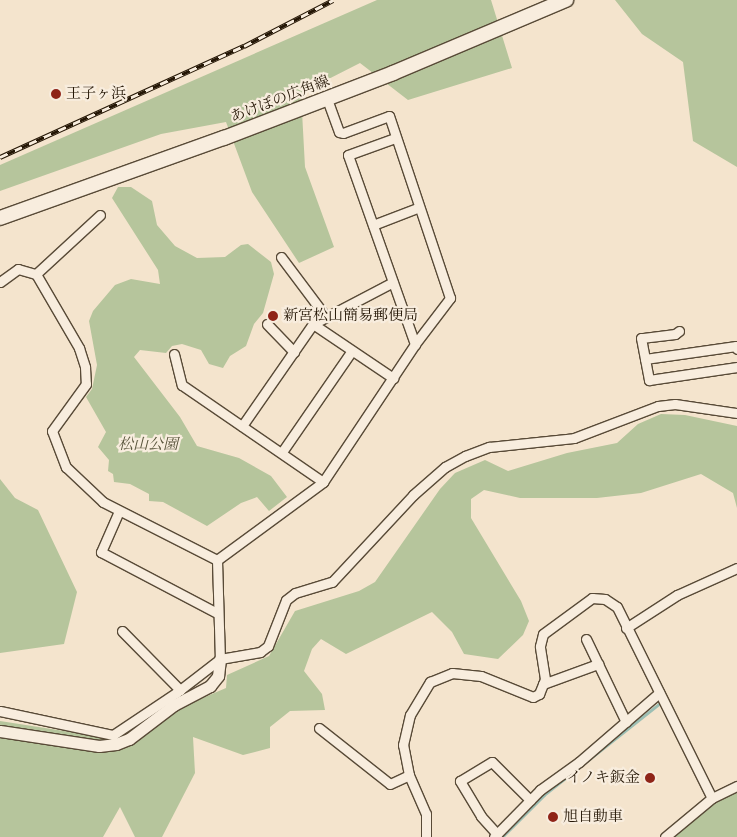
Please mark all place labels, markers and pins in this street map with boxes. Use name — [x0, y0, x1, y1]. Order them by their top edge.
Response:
place label: 王子ヶ浜 — [66, 85, 126, 103]
marker: 王子ヶ浜 — [50, 88, 62, 100]
place label: 新宮松山簡易郵便局 — [283, 307, 418, 325]
marker: 新宮松山簡易郵便局 — [267, 310, 279, 322]
place label: イノキ鈑金 — [565, 769, 640, 787]
marker: イノキ鈑金 — [644, 772, 656, 784]
place label: 旭自動車 — [563, 808, 623, 826]
marker: 旭自動車 — [547, 811, 559, 823]

